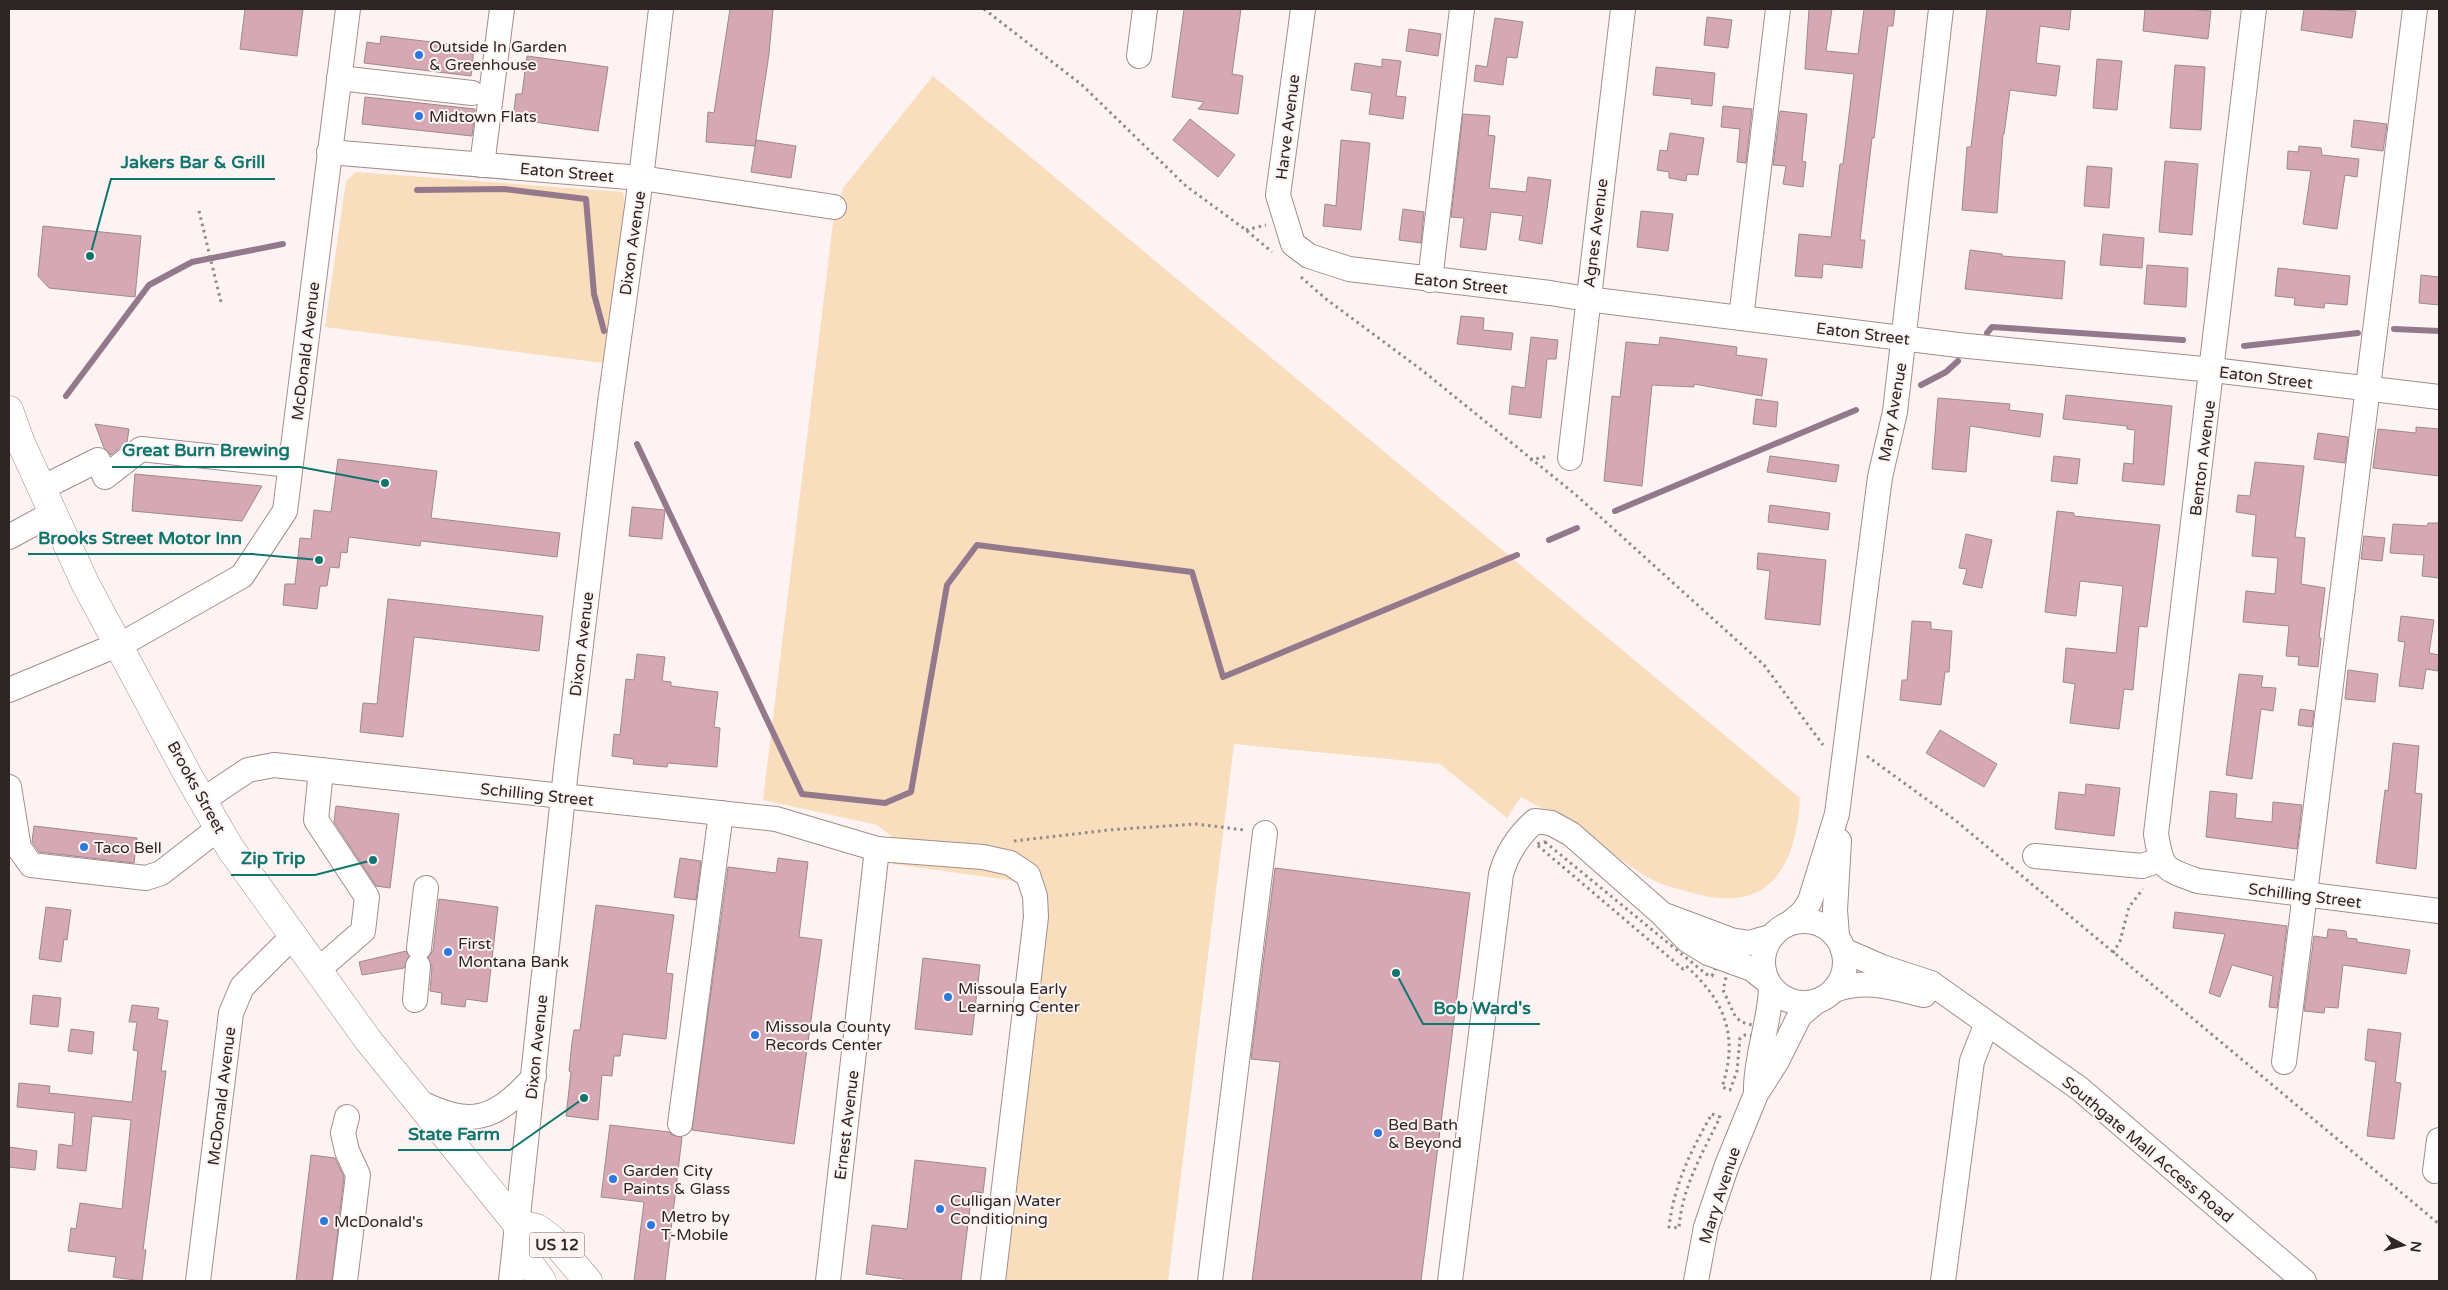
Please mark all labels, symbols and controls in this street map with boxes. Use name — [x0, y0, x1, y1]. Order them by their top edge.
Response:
place label: Outside In Garden & Greenhouse — [429, 37, 567, 75]
marker: Outside In Garden & Greenhouse — [413, 49, 425, 61]
street label: Harve Avenue — [1272, 73, 1304, 181]
place label: Midtown Flats — [429, 107, 537, 127]
marker: Midtown Flats — [413, 110, 425, 122]
callout: Jakers Bar & Grill — [111, 146, 275, 179]
text: Jakers Bar & Grill — [120, 151, 265, 173]
street label: Eaton Street — [519, 159, 615, 187]
street label: Agnes Avenue — [1579, 177, 1613, 289]
street label: Dixon Avenue — [616, 190, 650, 297]
street label: Eaton Street — [1413, 269, 1509, 299]
street label: McDonald Avenue — [288, 281, 324, 422]
street label: Eaton Street — [1815, 318, 1911, 350]
street label: Mary Avenue — [1874, 361, 1912, 463]
street label: Eaton Street — [2218, 362, 2314, 394]
street label: Benton Avenue — [2186, 399, 2220, 517]
callout: Great Burn Brewing — [112, 434, 300, 467]
text: Great Burn Brewing — [122, 439, 290, 461]
callout: Brooks Street Motor Inn — [28, 521, 252, 554]
text: Brooks Street Motor Inn — [38, 527, 242, 549]
street label: Dixon Avenue — [566, 591, 598, 698]
street label: Brooks Street — [163, 738, 230, 837]
street label: Schilling Street — [479, 779, 595, 811]
place label: Taco Bell — [94, 838, 162, 858]
marker: Taco Bell — [78, 841, 90, 853]
callout: Zip Trip — [231, 842, 315, 875]
text: Zip Trip — [241, 847, 305, 869]
street label: Schilling Street — [2247, 879, 2363, 913]
place label: First Montana Bank — [458, 934, 569, 972]
marker: First Montana Bank — [442, 946, 454, 958]
place label: Missoula Early Learning Center — [958, 979, 1081, 1017]
marker: Missoula Early Learning Center — [942, 991, 954, 1003]
callout: Bob Ward's — [1423, 991, 1540, 1024]
street label: Dixon Avenue — [522, 994, 552, 1100]
text: Bob Ward's — [1433, 997, 1531, 1019]
place label: Missoula County Records Center — [765, 1017, 891, 1055]
street label: McDonald Avenue — [204, 1026, 240, 1167]
marker: Missoula County Records Center — [749, 1029, 761, 1041]
street label: Ernest Avenue — [830, 1069, 864, 1181]
street label: Southgate Mall Access Road — [2058, 1072, 2237, 1227]
place label: Bed Bath & Beyond — [1388, 1115, 1462, 1153]
callout: State Farm — [398, 1117, 510, 1150]
text: State Farm — [408, 1123, 500, 1145]
marker: Bed Bath & Beyond — [1372, 1127, 1384, 1139]
street label: Mary Avenue — [1695, 1144, 1745, 1246]
place label: Garden City Paints & Glass — [623, 1161, 730, 1199]
marker: Garden City Paints & Glass — [607, 1173, 619, 1185]
place label: Culligan Water Conditioning — [950, 1191, 1062, 1229]
marker: Culligan Water Conditioning — [934, 1203, 946, 1215]
place label: Metro by T-Mobile — [661, 1207, 730, 1245]
place label: McDonald's — [334, 1212, 423, 1232]
marker: McDonald's — [318, 1215, 330, 1227]
marker: Metro by T-Mobile — [645, 1219, 657, 1231]
north arrow — [2378, 1220, 2428, 1270]
road number: US 12 — [530, 1232, 584, 1258]
text: N — [2406, 1240, 2425, 1253]

